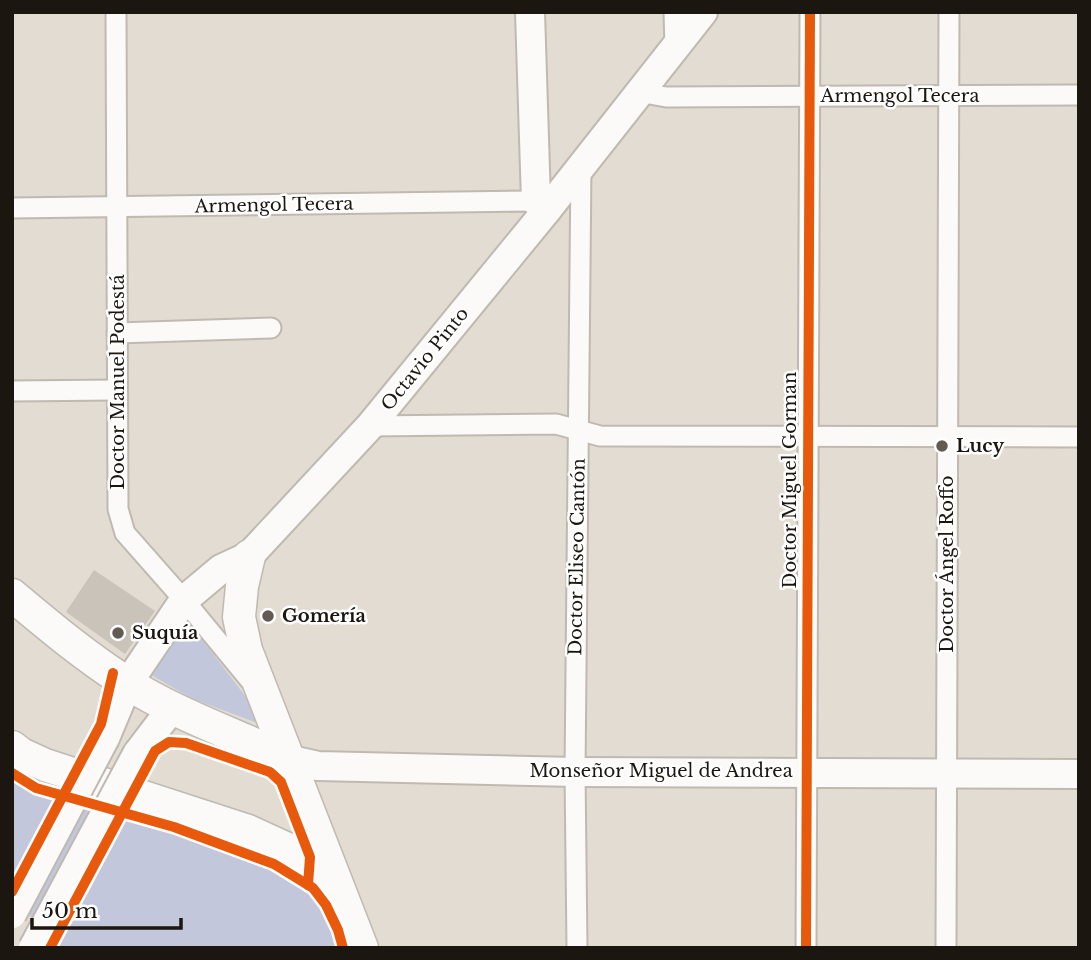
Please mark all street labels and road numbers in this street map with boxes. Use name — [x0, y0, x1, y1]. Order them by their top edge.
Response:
street label: Armengol Tecera — [820, 85, 979, 107]
street label: Armengol Tecera — [193, 193, 354, 217]
street label: Doctor Manuel Podestá — [107, 274, 129, 490]
street label: Octavio Pinto — [377, 303, 473, 415]
street label: Doctor Miguel Gorman — [779, 372, 801, 588]
street label: Doctor Eliseo Cantón — [564, 458, 590, 656]
street label: Doctor Ángel Roffo — [935, 475, 958, 653]
street label: Monseñor Miguel de Andrea — [529, 760, 793, 782]

